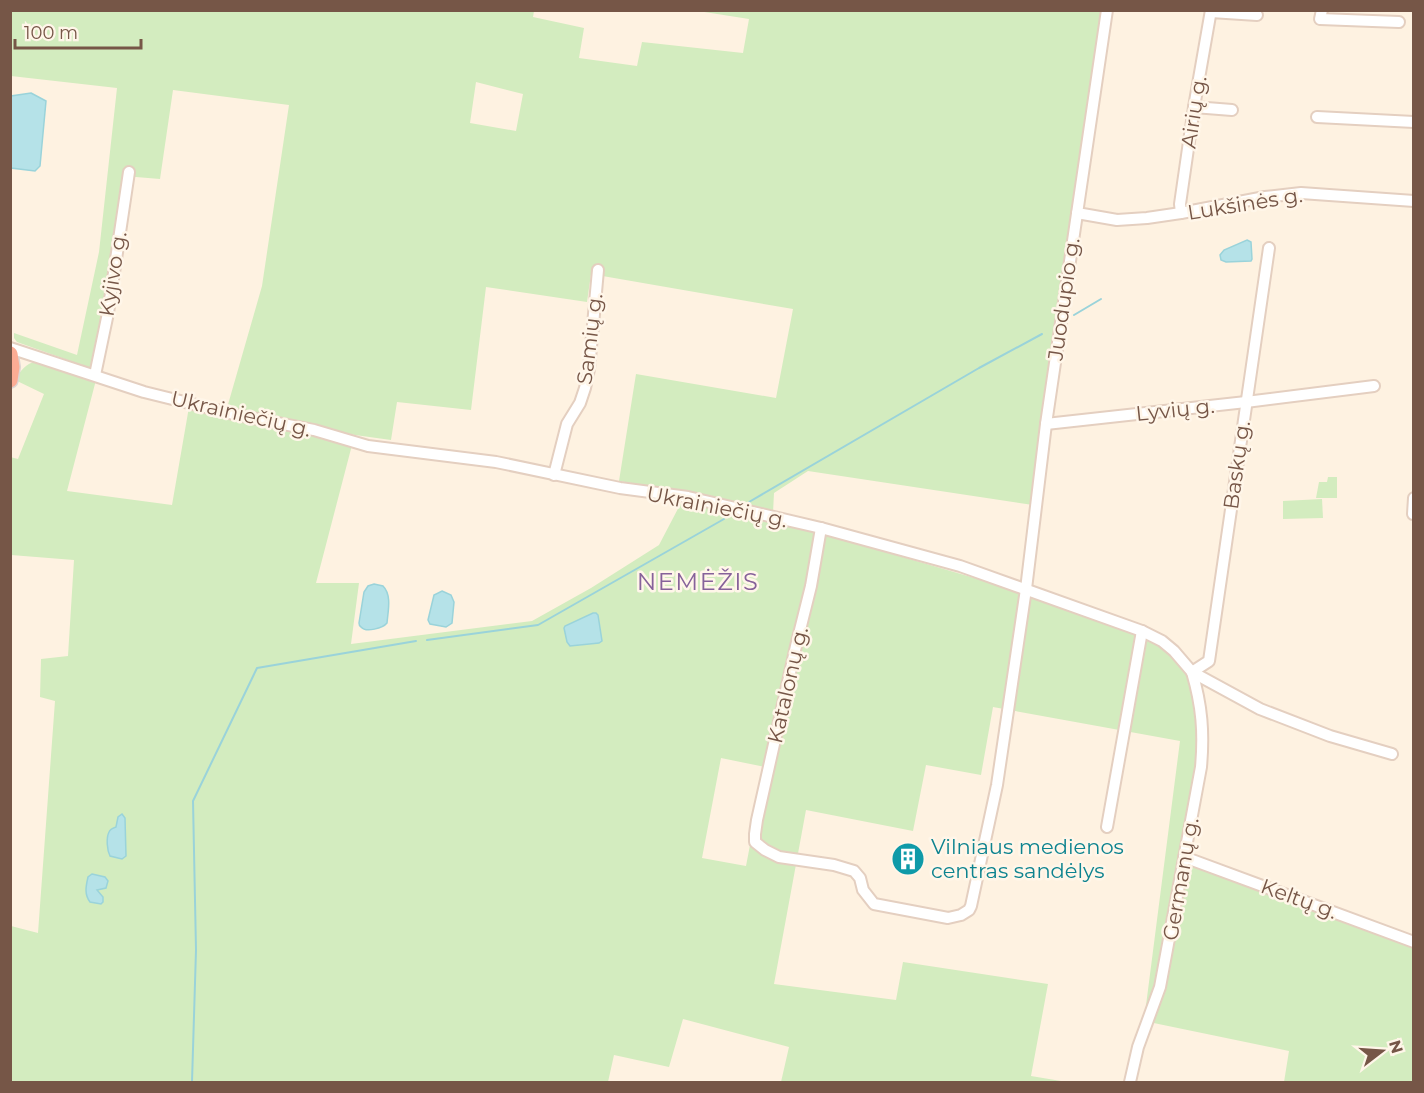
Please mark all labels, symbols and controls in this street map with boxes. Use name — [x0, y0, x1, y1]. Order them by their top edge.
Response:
scale bar — [15, 12, 141, 50]
text: 100 m — [24, 22, 78, 44]
street label: Airių g. — [1175, 74, 1212, 150]
street label: Lukšinės g. — [1186, 182, 1304, 225]
street label: Kyjivo g. — [93, 230, 132, 318]
street label: Juodupio g. — [1042, 236, 1084, 363]
street label: Samių g. — [572, 292, 607, 386]
street label: Ukrainiečių g. — [169, 385, 314, 442]
street label: Lyvių g. — [1134, 393, 1216, 426]
street label: Baskų g. — [1218, 419, 1255, 511]
street label: Ukrainiečių g. — [645, 481, 790, 532]
district label: NEMĖŽIS — [637, 567, 759, 596]
street label: Katalonų g. — [762, 624, 813, 746]
street label: Germanų g. — [1157, 815, 1204, 942]
place label: Vilniaus medienos centras sandėlys — [931, 834, 1124, 883]
building icon: Vilniaus medienos centras sandėlys — [890, 841, 926, 877]
street label: Keltų g. — [1258, 873, 1341, 924]
north arrow — [1352, 1021, 1412, 1081]
text: N — [1385, 1038, 1407, 1056]

